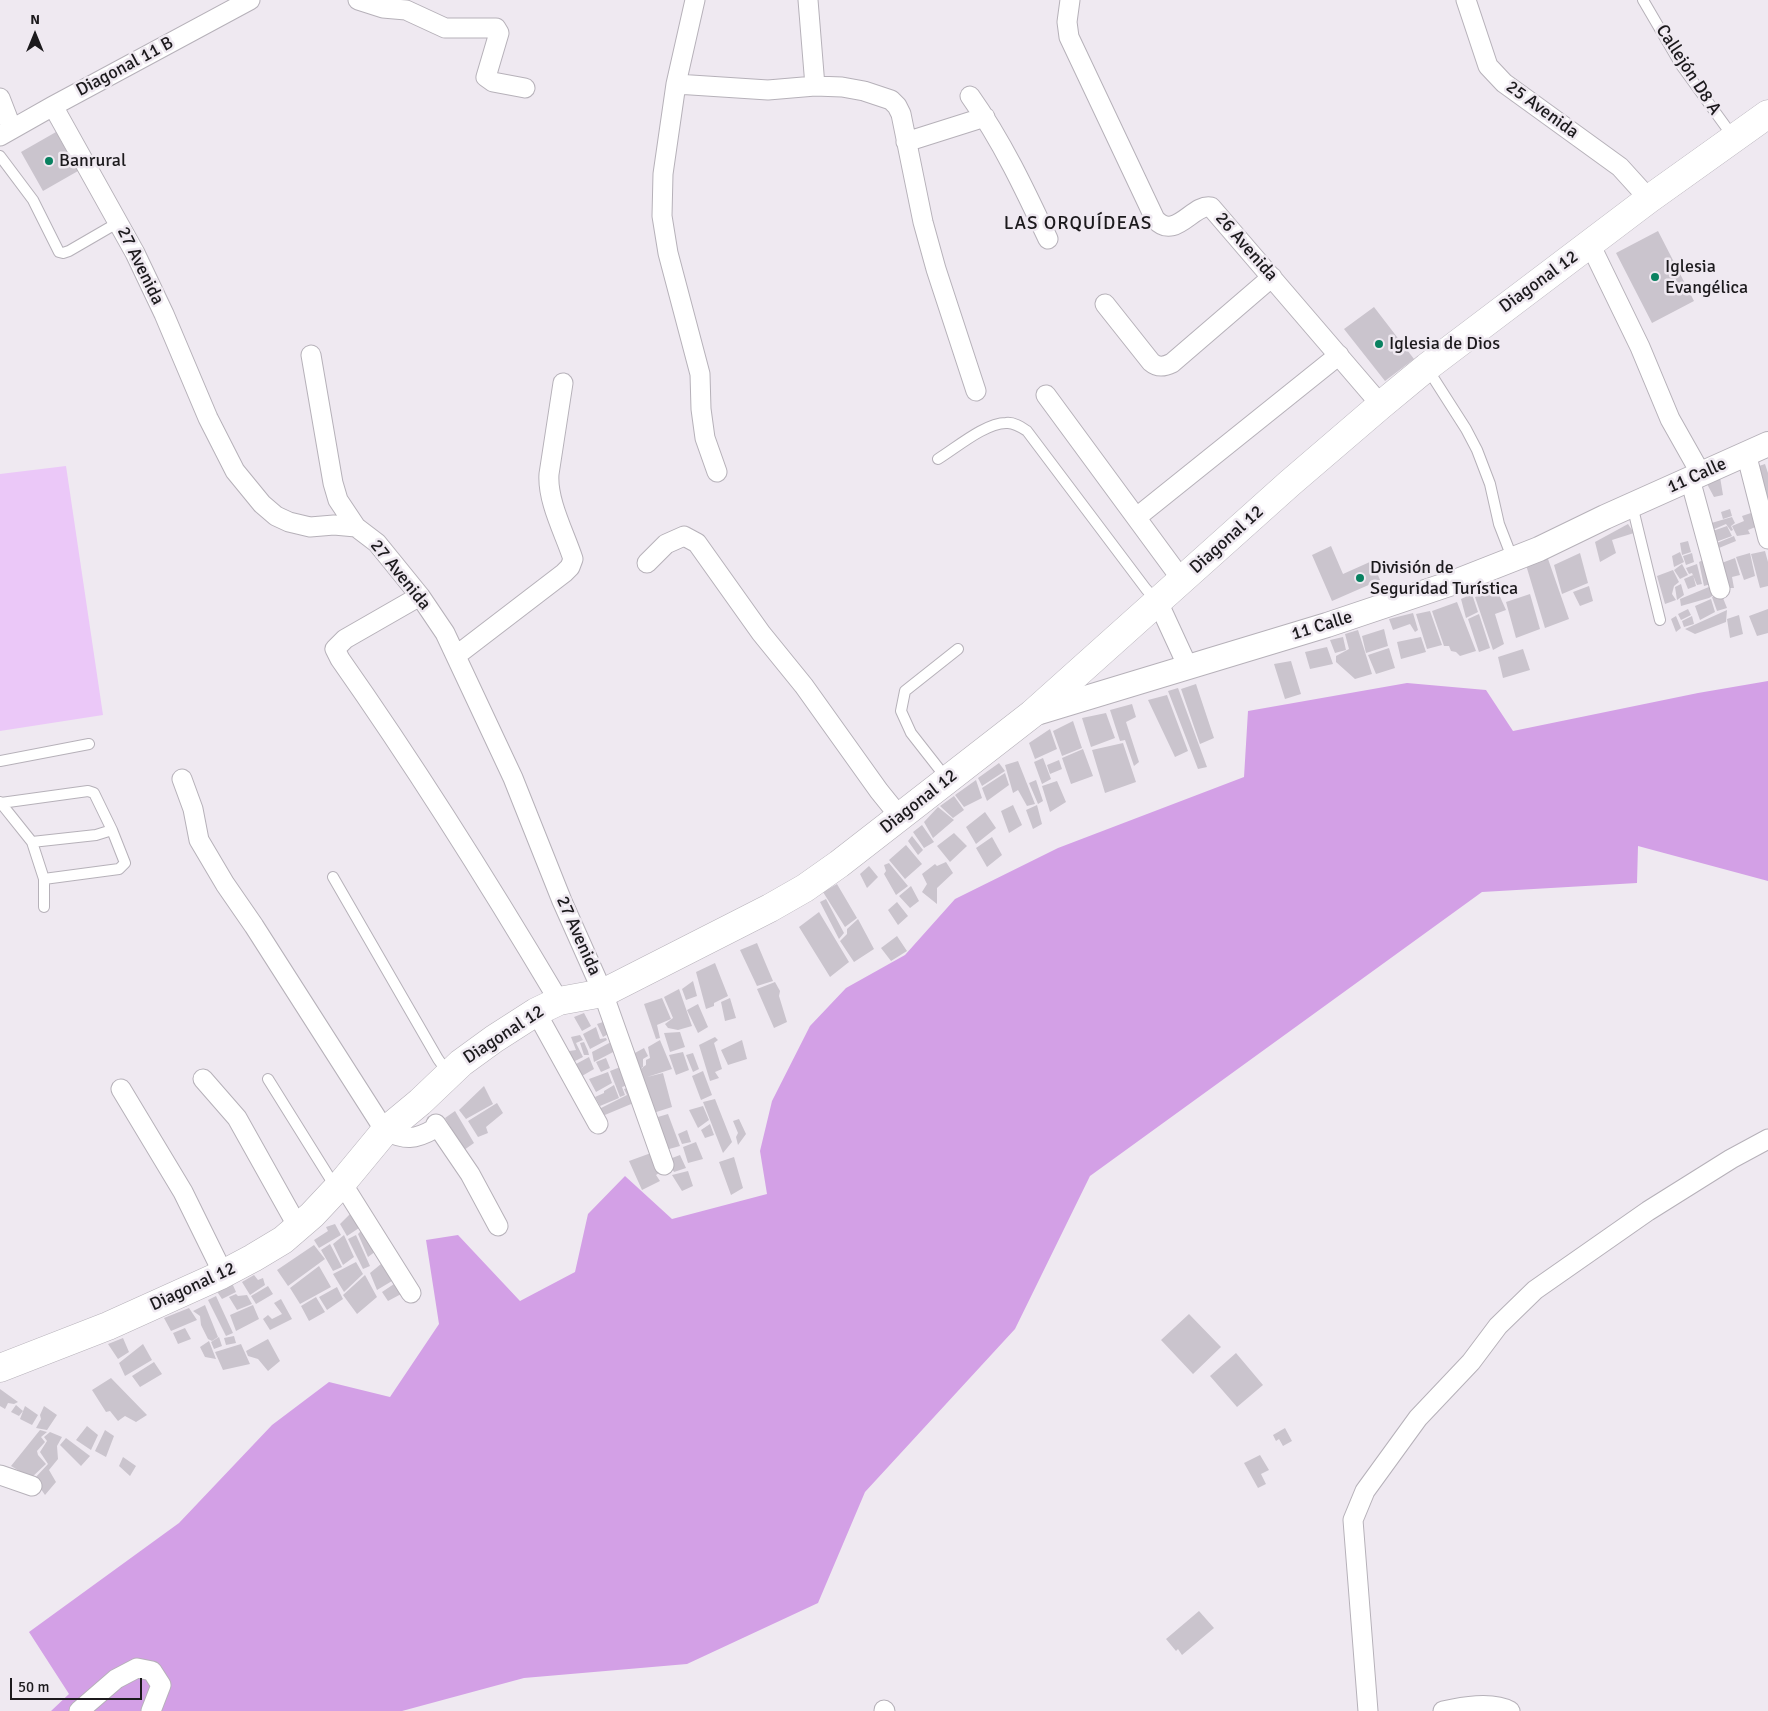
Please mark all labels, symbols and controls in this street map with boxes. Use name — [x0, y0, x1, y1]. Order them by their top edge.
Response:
north arrow — [10, 10, 60, 60]
text: N — [30, 11, 40, 28]
street label: Callejón D8 A — [1651, 21, 1725, 119]
street label: Diagonal 11 B — [73, 32, 177, 102]
street label: 25 Avenida — [1501, 76, 1583, 144]
place label: Banrural — [59, 150, 126, 172]
marker: Banrural — [43, 155, 55, 167]
street label: 26 Avenida — [1210, 208, 1282, 286]
district label: LAS ORQUÍDEAS — [1002, 213, 1154, 235]
street label: 27 Avenida — [112, 223, 168, 309]
street label: Diagonal 12 — [1495, 246, 1583, 318]
place label: Iglesia Evangélica — [1665, 256, 1748, 298]
marker: Iglesia Evangélica — [1649, 271, 1661, 283]
place label: Iglesia de Dios — [1389, 333, 1500, 355]
marker: Iglesia de Dios — [1373, 338, 1385, 350]
street label: 11 Calle — [1664, 453, 1730, 499]
street label: Diagonal 12 — [1186, 501, 1268, 579]
street label: 27 Avenida — [365, 535, 435, 615]
place label: División de Seguridad Turística — [1370, 557, 1518, 600]
marker: División de Seguridad Turística — [1354, 572, 1366, 584]
street label: 11 Calle — [1289, 607, 1355, 645]
street label: Diagonal 12 — [876, 765, 962, 839]
street label: 27 Avenida — [551, 893, 605, 979]
street label: Diagonal 12 — [460, 1001, 548, 1069]
street label: Diagonal 12 — [147, 1258, 239, 1316]
scale bar — [12, 1668, 145, 1700]
text: 50 m — [18, 1678, 49, 1696]

